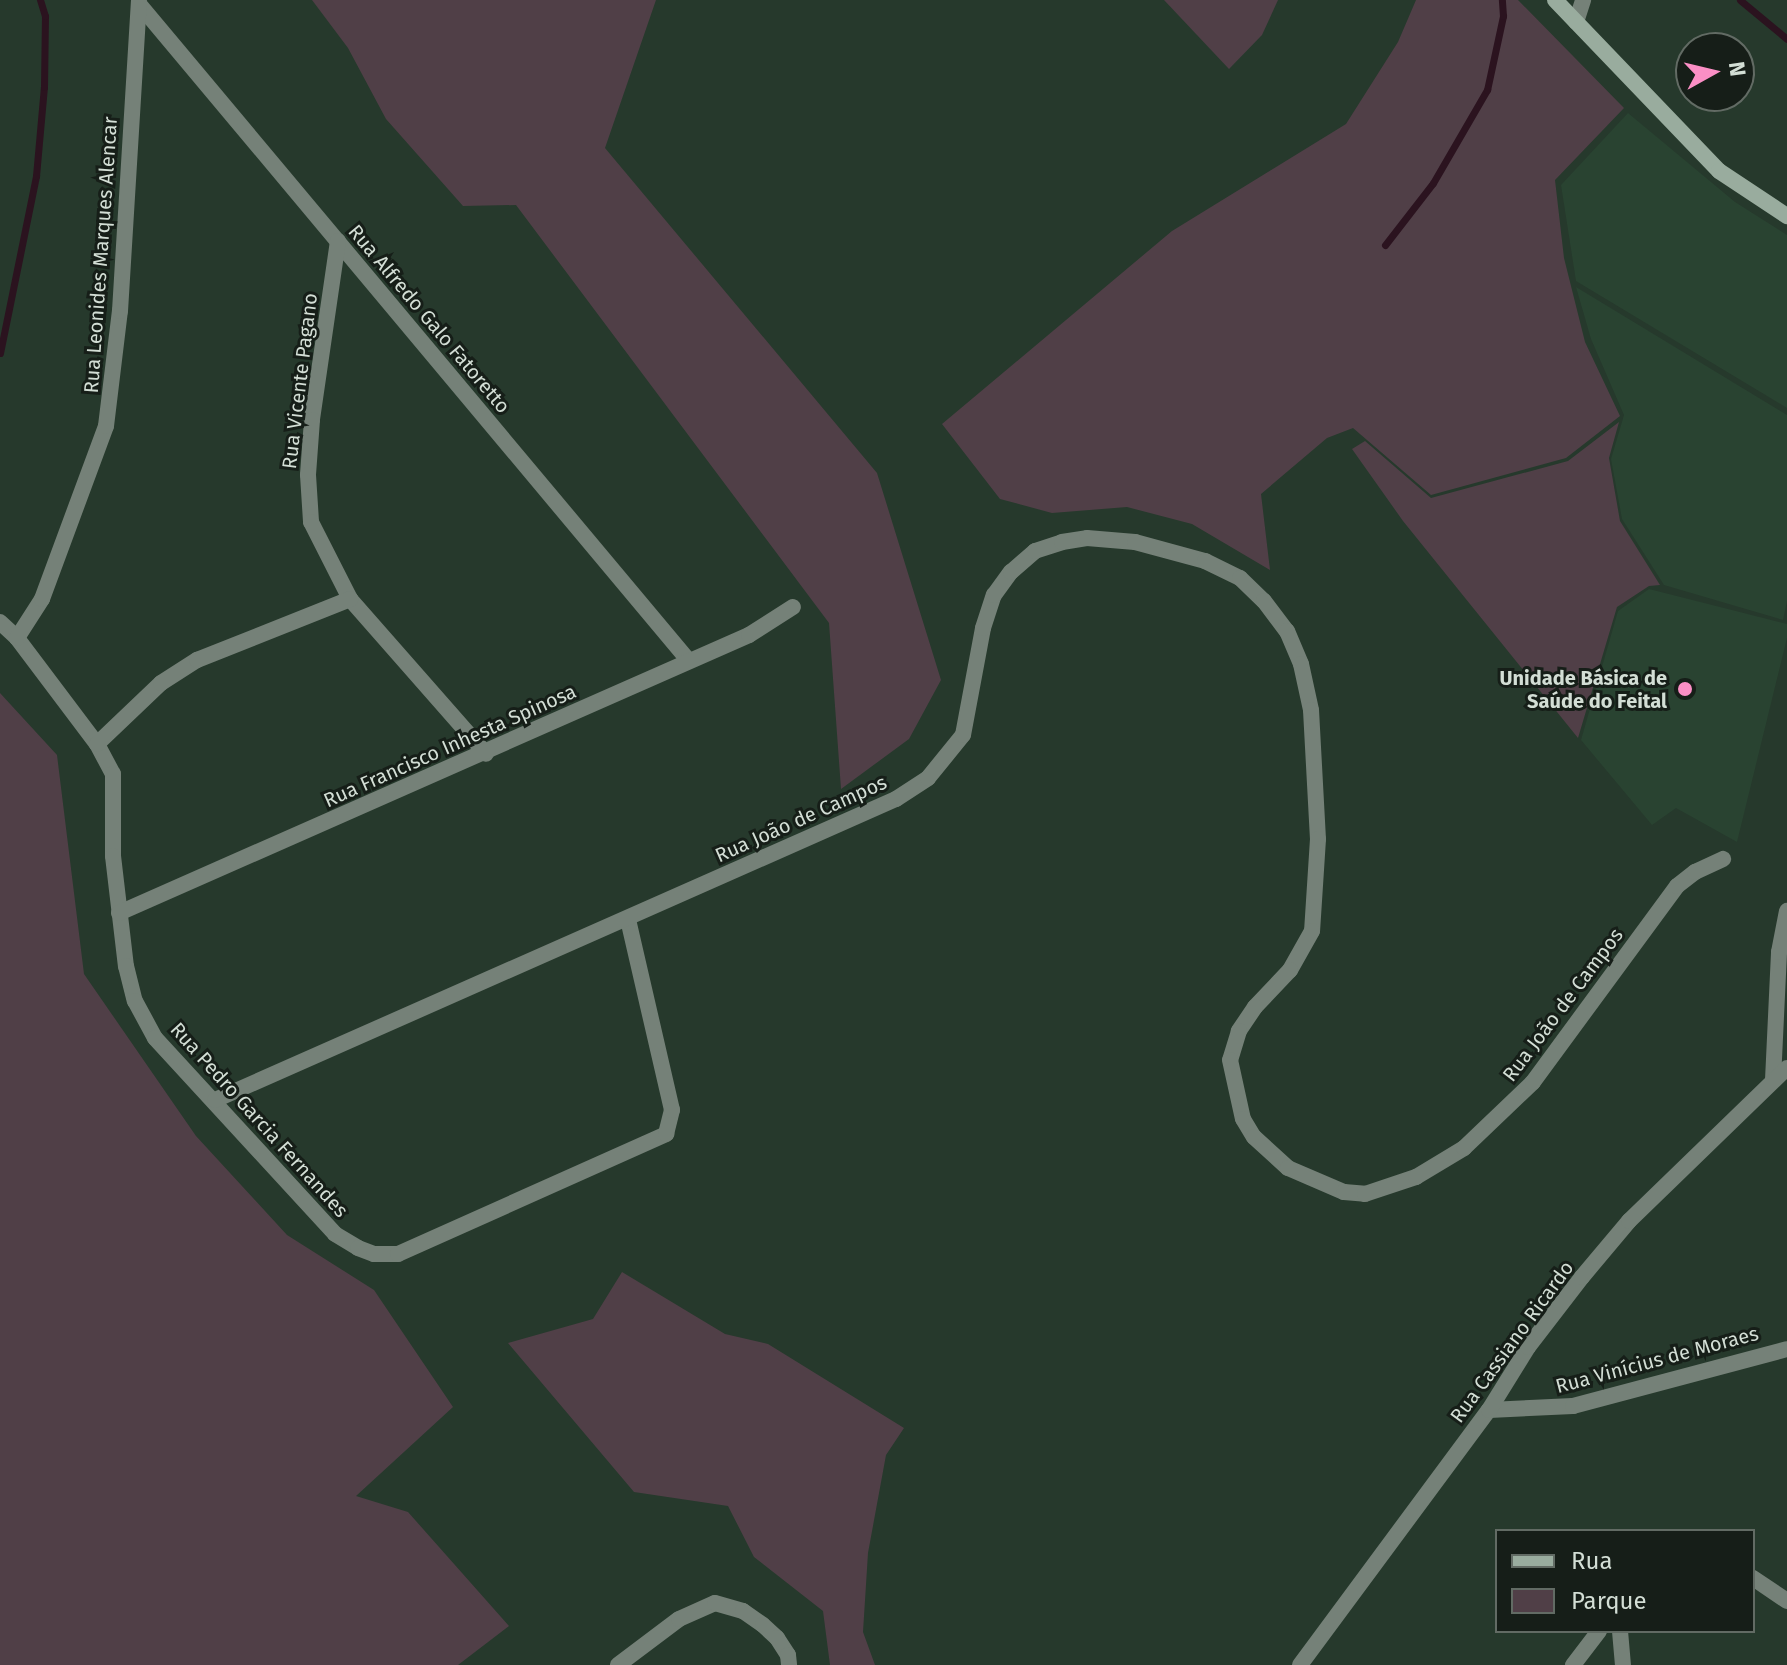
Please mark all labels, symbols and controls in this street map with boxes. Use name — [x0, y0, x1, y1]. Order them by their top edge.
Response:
north arrow — [1675, 32, 1755, 112]
text: N — [1723, 60, 1752, 78]
street label: Rua Leonides Marques Alencar — [79, 116, 123, 394]
street label: Rua Alfredo Galo Fatoretto — [343, 220, 515, 418]
street label: Rua Vicente Pagano — [277, 292, 323, 470]
place label: Unidade Básica de Saúde do Feital — [1500, 666, 1667, 713]
marker: Unidade Básica de Saúde do Feital — [1674, 678, 1696, 700]
street label: Rua Francisco Inhesta Spinosa — [320, 679, 580, 813]
street label: Rua João de Campos — [711, 770, 891, 868]
street label: Rua João de Campos — [1498, 924, 1628, 1086]
street label: Rua Pedro Garcia Fernandes — [165, 1018, 353, 1222]
street label: Rua Cassiano Ricardo — [1445, 1256, 1579, 1428]
street label: Rua Vinícius de Moraes — [1553, 1321, 1761, 1399]
legend — [1495, 1529, 1755, 1633]
text: Rua — [1571, 1547, 1613, 1575]
text: Parque — [1571, 1587, 1647, 1615]

